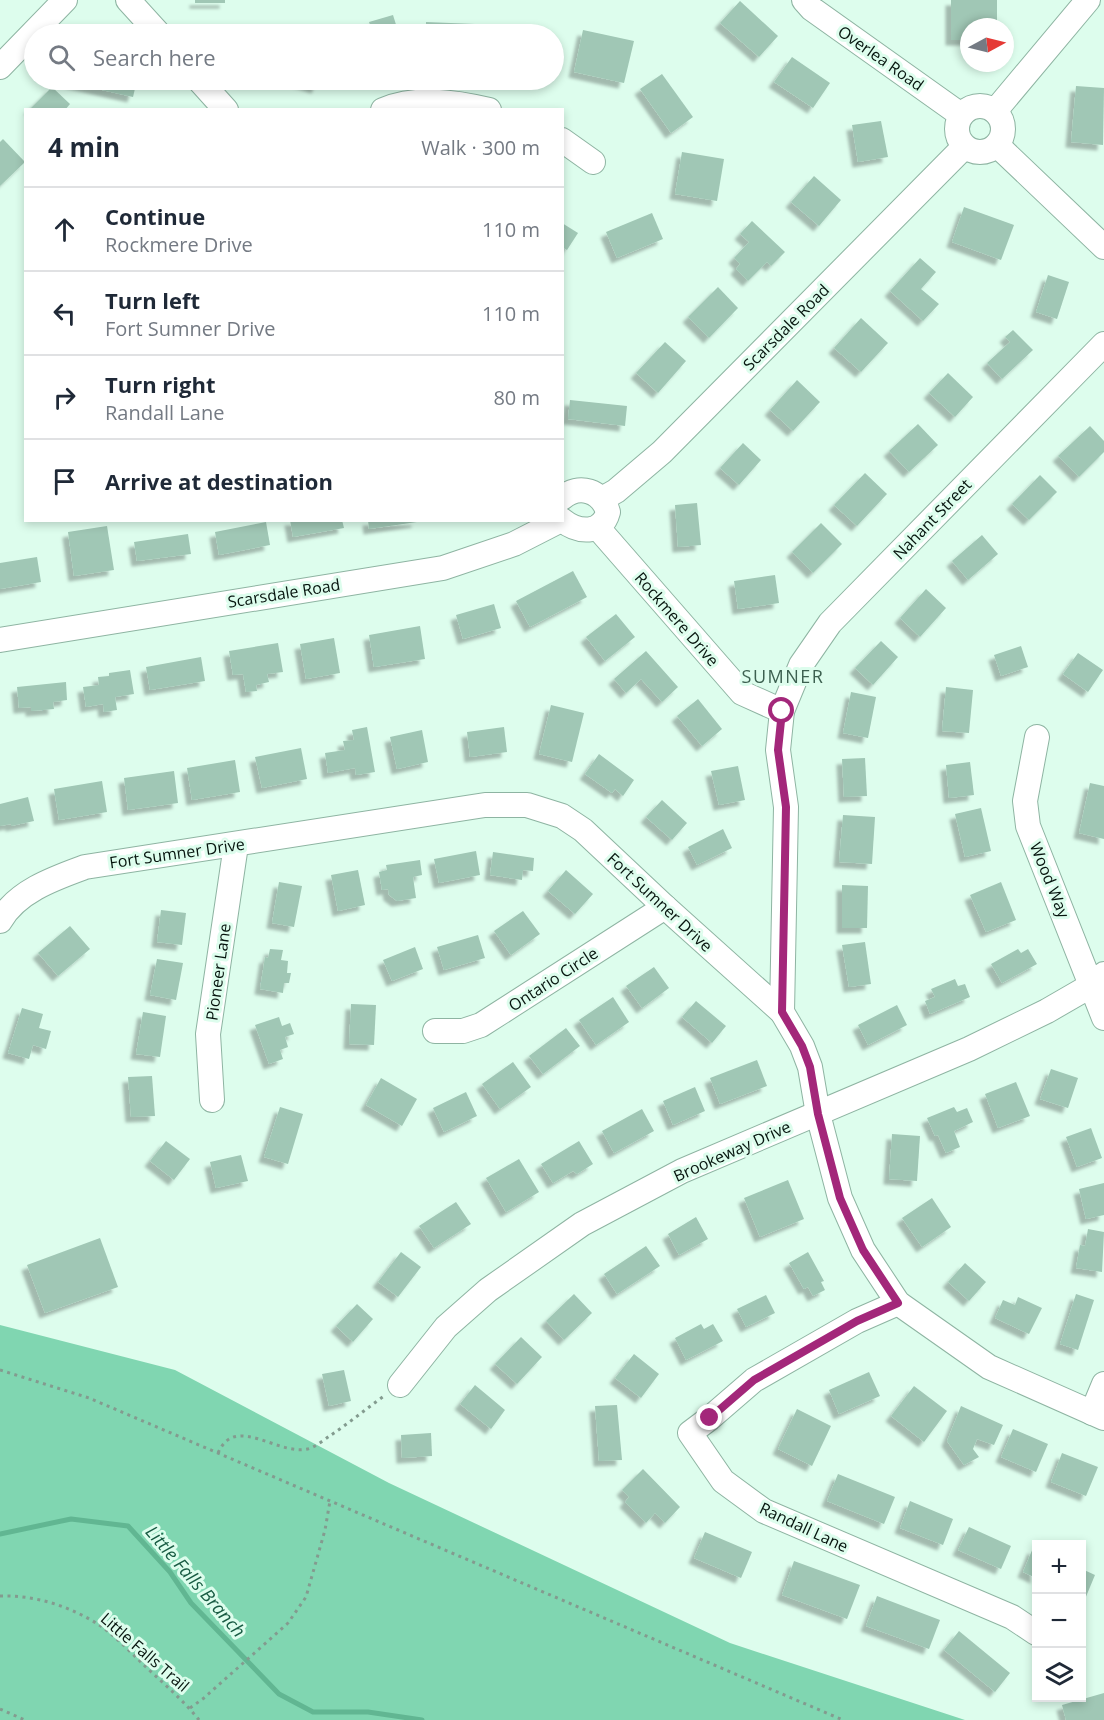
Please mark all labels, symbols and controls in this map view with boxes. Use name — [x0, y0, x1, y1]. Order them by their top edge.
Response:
north arrow — [960, 18, 1014, 72]
street label: Overlea Road — [834, 20, 928, 96]
search box — [24, 24, 564, 90]
icon: search — [45, 41, 78, 74]
text: Search here — [93, 42, 216, 72]
text: 4 min — [48, 129, 120, 165]
text: Walk · 300 m — [421, 134, 540, 161]
text: Continue — [105, 201, 205, 231]
icon: ahead — [48, 213, 81, 246]
text: 110 m — [482, 216, 540, 243]
text: Rockmere Drive — [105, 231, 253, 258]
street label: Scarsdale Road — [738, 279, 834, 375]
text: Turn left — [105, 285, 200, 315]
icon: left — [48, 297, 81, 330]
text: 110 m — [482, 300, 540, 327]
text: Fort Sumner Drive — [105, 315, 275, 342]
text: Turn right — [105, 369, 216, 399]
icon: right — [48, 381, 81, 414]
text: 80 m — [493, 384, 540, 411]
text: Randall Lane — [105, 399, 224, 426]
icon: arrive — [48, 465, 81, 498]
text: Arrive at destination — [105, 466, 333, 496]
street label: Nahant Street — [888, 474, 976, 564]
street label: Rockmere Drive — [630, 567, 724, 671]
street label: Scarsdale Road — [226, 573, 342, 613]
district label: SUMNER — [742, 664, 824, 688]
route start — [768, 697, 794, 723]
street label: Fort Sumner Drive — [108, 833, 246, 873]
street label: Wood Way — [1025, 839, 1075, 922]
street label: Fort Sumner Drive — [603, 847, 717, 957]
street label: Pioneer Lane — [200, 922, 236, 1022]
street label: Ontario Circle — [504, 942, 602, 1016]
street label: Brookeway Drive — [670, 1115, 794, 1187]
route end — [696, 1404, 722, 1430]
street label: Randall Lane — [756, 1497, 852, 1557]
water label: Little Falls Branch — [141, 1520, 251, 1642]
map controls — [1032, 1540, 1086, 1702]
button: + — [1032, 1540, 1086, 1594]
button: − — [1032, 1594, 1086, 1648]
street label: Little Falls Trail — [96, 1608, 194, 1696]
button: layers — [1032, 1648, 1086, 1702]

